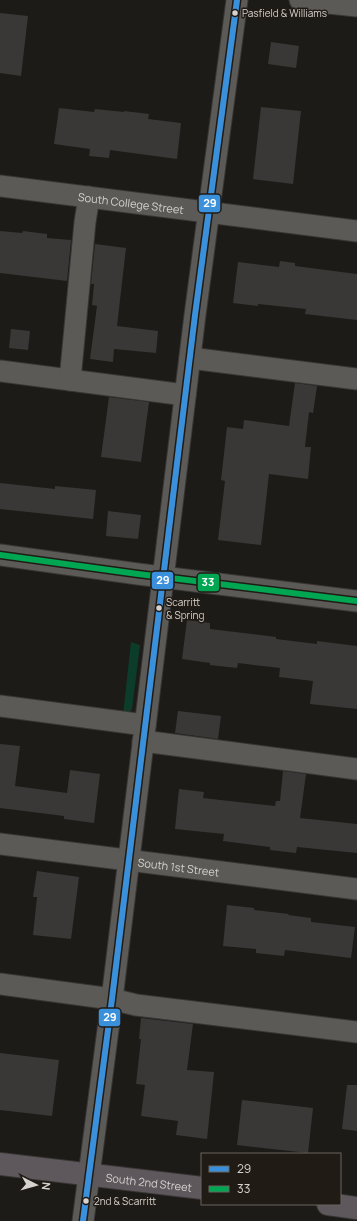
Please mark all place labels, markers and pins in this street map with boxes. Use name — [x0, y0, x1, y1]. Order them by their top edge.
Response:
place label: Pasfield & Williams — [242, 6, 327, 20]
marker: Pasfield & Williams — [230, 8, 240, 18]
place label: Scarritt & Spring — [166, 595, 204, 622]
marker: Scarritt & Spring — [154, 603, 164, 613]
place label: 2nd & Scarritt — [94, 1194, 157, 1208]
marker: 2nd & Scarritt — [81, 1196, 91, 1206]

